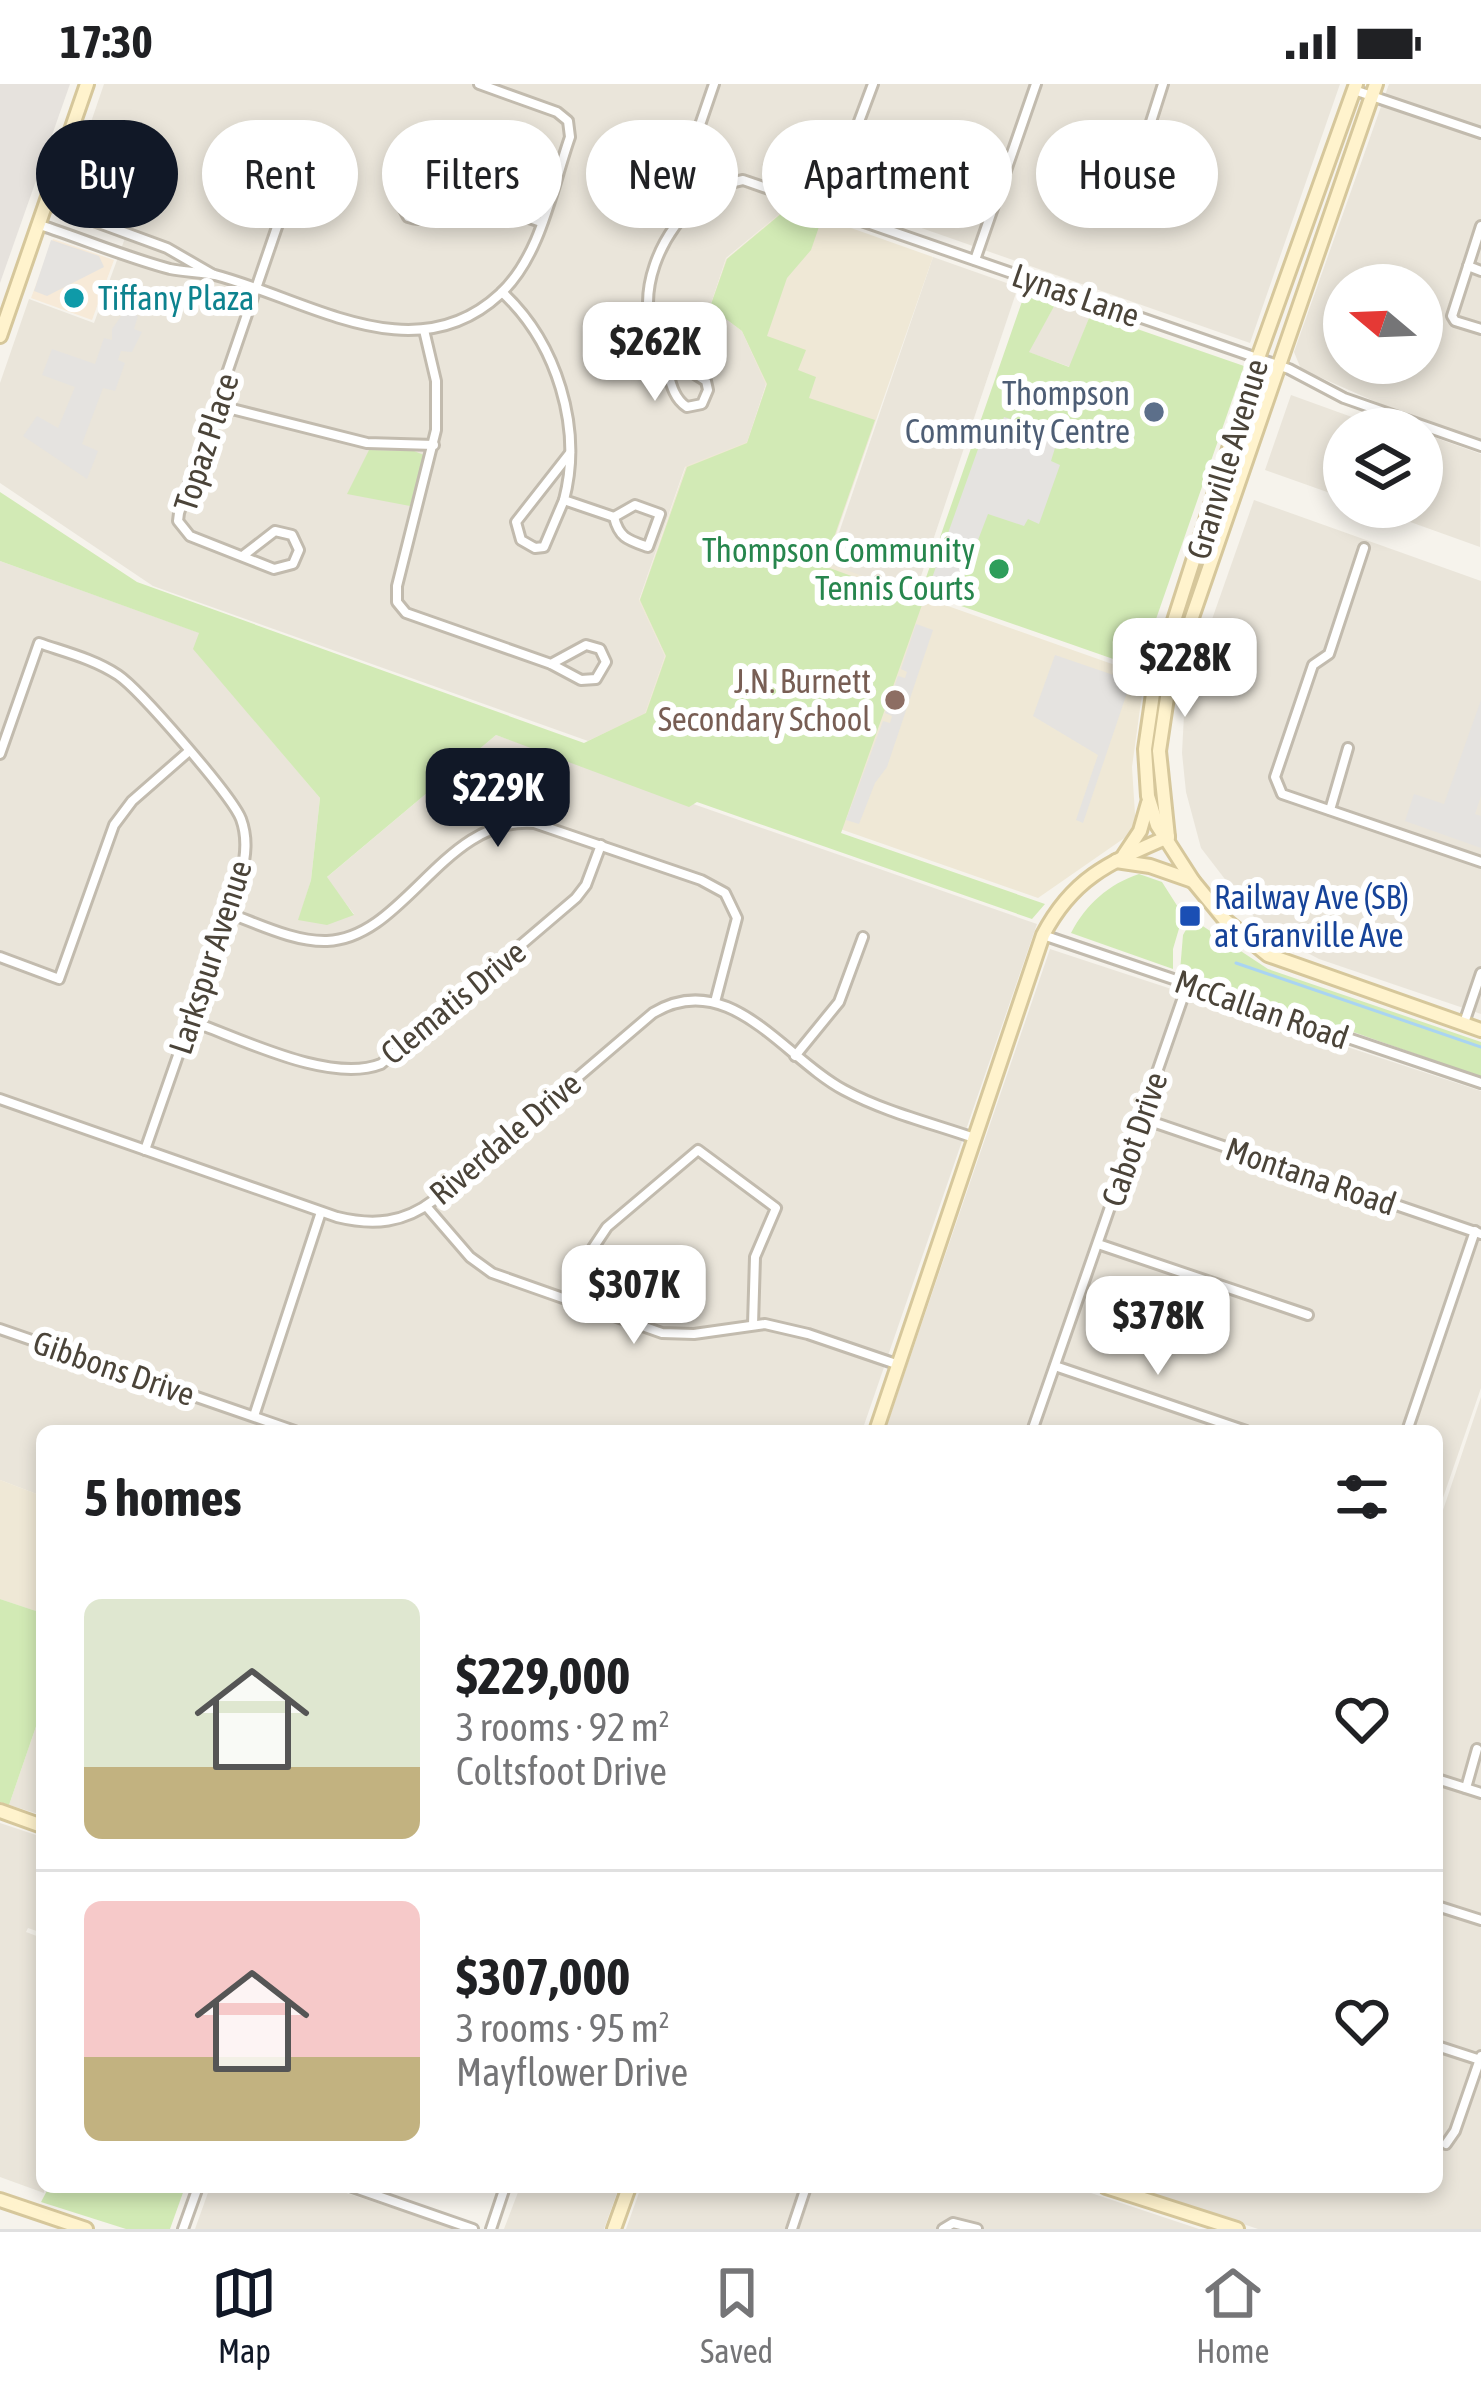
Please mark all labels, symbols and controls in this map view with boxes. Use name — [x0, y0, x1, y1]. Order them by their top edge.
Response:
text: 17:30 — [60, 16, 153, 68]
chip: Buy — [36, 120, 178, 228]
chip: Rent — [202, 120, 358, 228]
chip: Filters — [382, 120, 562, 228]
chip: New — [586, 120, 738, 228]
chip: Apartment — [762, 120, 1012, 228]
chip: House — [1036, 120, 1218, 228]
street label: Lynas Lane — [1007, 256, 1145, 334]
north arrow — [1323, 264, 1443, 384]
map controls — [1323, 264, 1443, 528]
place label: Tiffany Plaza — [98, 279, 254, 317]
marker: Tiffany Plaza — [61, 285, 87, 311]
pin: $262K — [571, 302, 739, 404]
text: $262K — [610, 319, 700, 363]
street label: Granville Avenue — [1179, 354, 1275, 564]
street label: Topaz Place — [166, 368, 246, 516]
place label: Thompson Community Centre — [905, 374, 1130, 450]
marker: Thompson Community Centre — [1141, 399, 1167, 425]
button: layers — [1323, 408, 1443, 528]
place label: Thompson Community Tennis Courts — [702, 531, 975, 607]
marker: Thompson Community Tennis Courts — [986, 556, 1012, 582]
pin: $228K — [1101, 618, 1269, 720]
text: $228K — [1140, 635, 1230, 679]
place label: J.N. Burnett Secondary School — [658, 662, 871, 738]
marker: J.N. Burnett Secondary School — [882, 687, 908, 713]
pin: $229K — [414, 748, 582, 850]
text: $229K — [453, 765, 543, 809]
street label: Larkspur Avenue — [161, 855, 259, 1059]
place label: Railway Ave (SB) at Granville Ave — [1214, 878, 1409, 954]
marker: Railway Ave (SB) at Granville Ave — [1177, 903, 1203, 929]
street label: Clematis Drive — [373, 932, 533, 1072]
street label: McCallan Road — [1170, 962, 1354, 1056]
street label: Riverdale Drive — [422, 1064, 588, 1212]
street label: Cabot Drive — [1093, 1067, 1175, 1211]
street label: Montana Road — [1221, 1129, 1401, 1223]
pin: $307K — [550, 1245, 718, 1347]
text: $307K — [589, 1262, 679, 1306]
pin: $378K — [1074, 1276, 1242, 1378]
text: $378K — [1113, 1293, 1203, 1337]
street label: Gibbons Drive — [28, 1323, 200, 1413]
icon: filters — [1329, 1464, 1395, 1530]
text: 5 homes — [84, 1468, 242, 1527]
text: $229,000 — [456, 1646, 630, 1705]
icon: home — [180, 1647, 324, 1791]
icon: heart — [1329, 1686, 1395, 1752]
text: 3 rooms · 92 m² — [456, 1705, 670, 1749]
text: Coltsfoot Drive — [456, 1749, 667, 1793]
text: $307,000 — [456, 1947, 630, 2006]
icon: home — [180, 1949, 324, 2093]
icon: heart — [1329, 1988, 1395, 2054]
text: 3 rooms · 95 m² — [456, 2006, 670, 2050]
text: Mayflower Drive — [456, 2050, 688, 2094]
tab: Map — [211, 2260, 277, 2370]
tab: Saved — [700, 2260, 773, 2370]
tab: Home — [1196, 2260, 1270, 2370]

